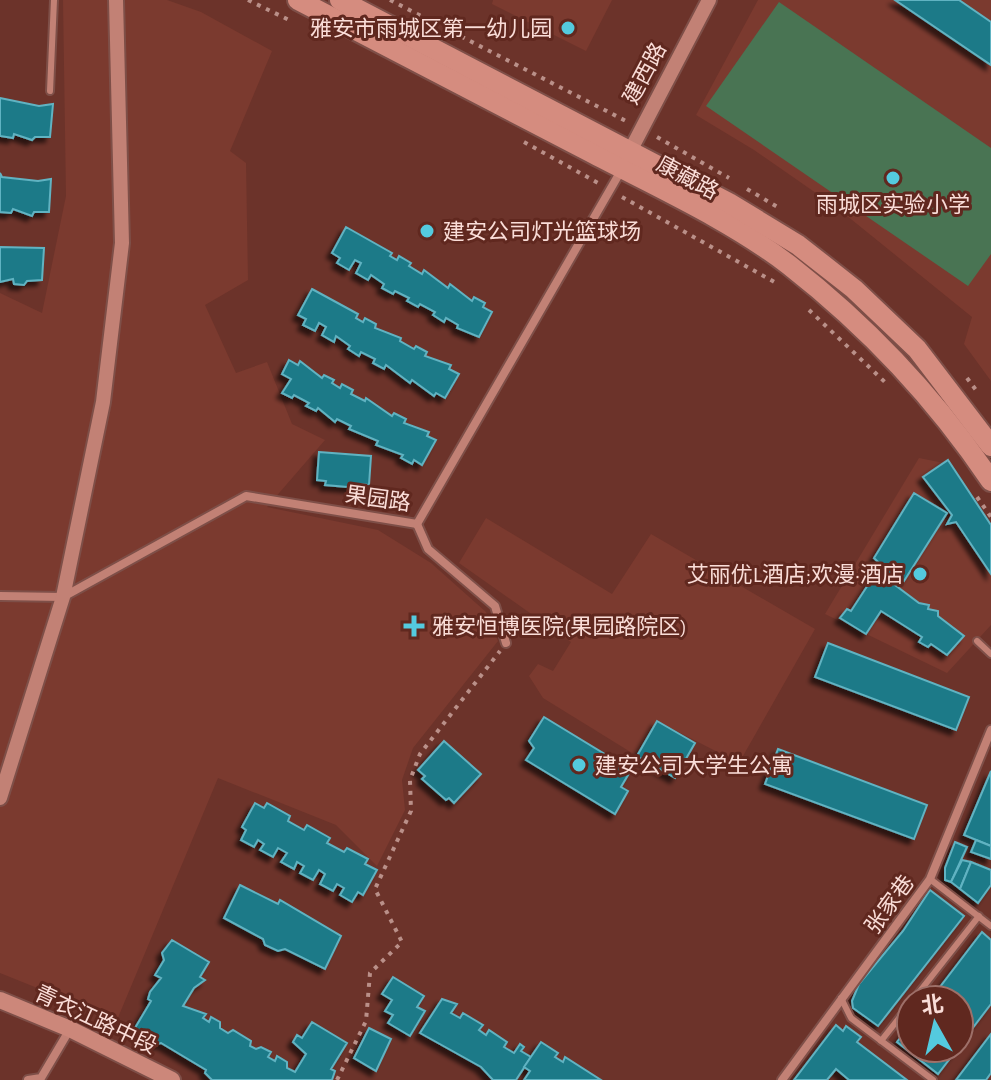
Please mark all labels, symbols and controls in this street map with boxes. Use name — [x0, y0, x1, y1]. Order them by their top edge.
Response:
place label: 雅安市雨城区第一幼儿园 — [310, 17, 552, 40]
marker: 雅安市雨城区第一幼儿园 — [559, 19, 577, 37]
street label: 建西路 — [619, 39, 670, 108]
street label: 康藏路 — [653, 152, 722, 203]
marker: 雨城区实验小学 — [884, 169, 902, 187]
place label: 雨城区实验小学 — [816, 193, 970, 216]
place label: 建安公司灯光篮球场 — [443, 220, 641, 243]
marker: 建安公司灯光篮球场 — [418, 222, 436, 240]
street label: 果园路 — [344, 483, 412, 514]
place label: 艾丽优L酒店;欢漫·酒店 — [687, 563, 904, 586]
marker: 艾丽优L酒店;欢漫·酒店 — [911, 565, 929, 583]
marker: 雅安恒博医院(果园路院区) — [403, 615, 425, 637]
place label: 雅安恒博医院(果园路院区) — [432, 615, 687, 638]
place label: 建安公司大学生公寓 — [595, 754, 793, 777]
marker: 建安公司大学生公寓 — [570, 756, 588, 774]
street label: 张家巷 — [861, 871, 918, 938]
street label: 青衣江路中段 — [31, 981, 160, 1058]
north arrow — [895, 984, 975, 1064]
text: 北 — [920, 992, 945, 1018]

